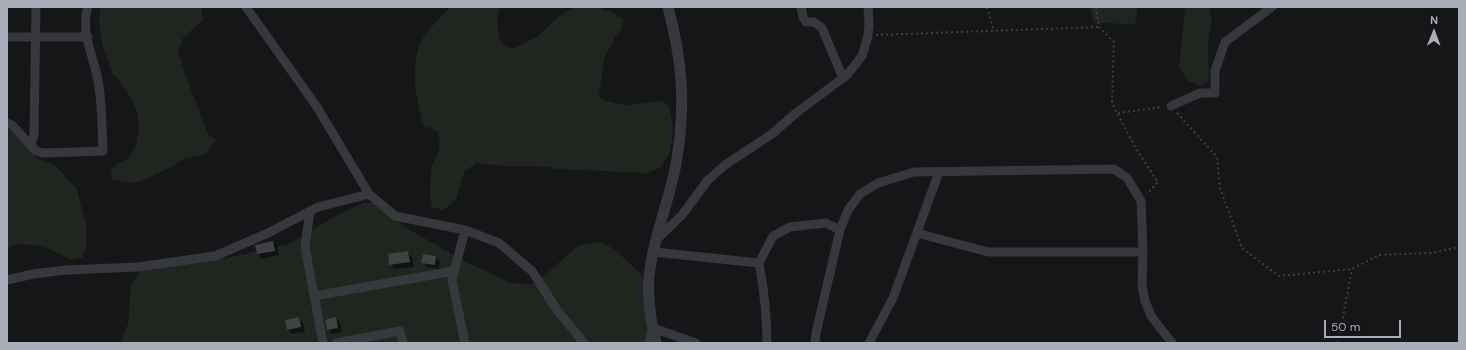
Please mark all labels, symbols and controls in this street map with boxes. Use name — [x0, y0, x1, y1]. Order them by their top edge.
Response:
north arrow — [1414, 12, 1454, 52]
text: N — [1430, 13, 1438, 27]
scale bar — [1326, 312, 1403, 338]
text: 50 m — [1331, 319, 1360, 335]

